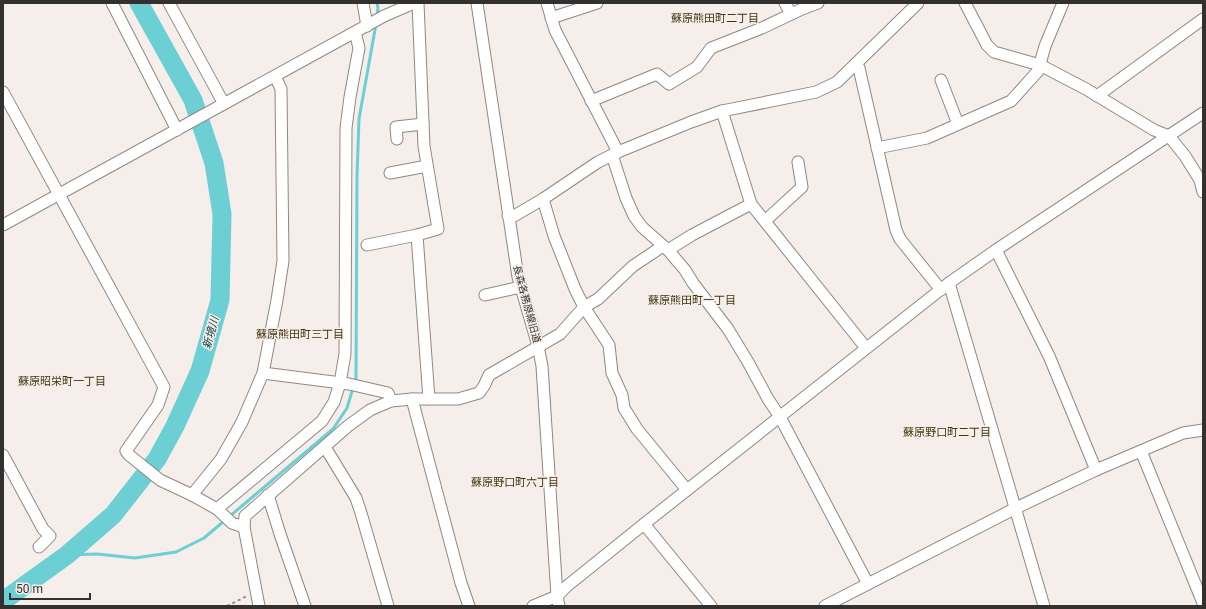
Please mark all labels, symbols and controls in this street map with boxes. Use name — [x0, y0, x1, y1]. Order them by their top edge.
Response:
district label: 蘇原熊田町二丁目 — [671, 12, 759, 25]
street label: 長森各務原線旧道 — [511, 264, 543, 344]
district label: 蘇原熊田町一丁目 — [648, 294, 736, 307]
water label: 新境川 — [200, 314, 222, 351]
district label: 蘇原熊田町三丁目 — [256, 328, 344, 341]
district label: 蘇原昭栄町一丁目 — [18, 375, 106, 388]
district label: 蘇原野口町二丁目 — [903, 426, 991, 439]
district label: 蘇原野口町六丁目 — [471, 476, 559, 489]
scale bar — [10, 575, 90, 601]
text: 50 m — [16, 582, 43, 596]

